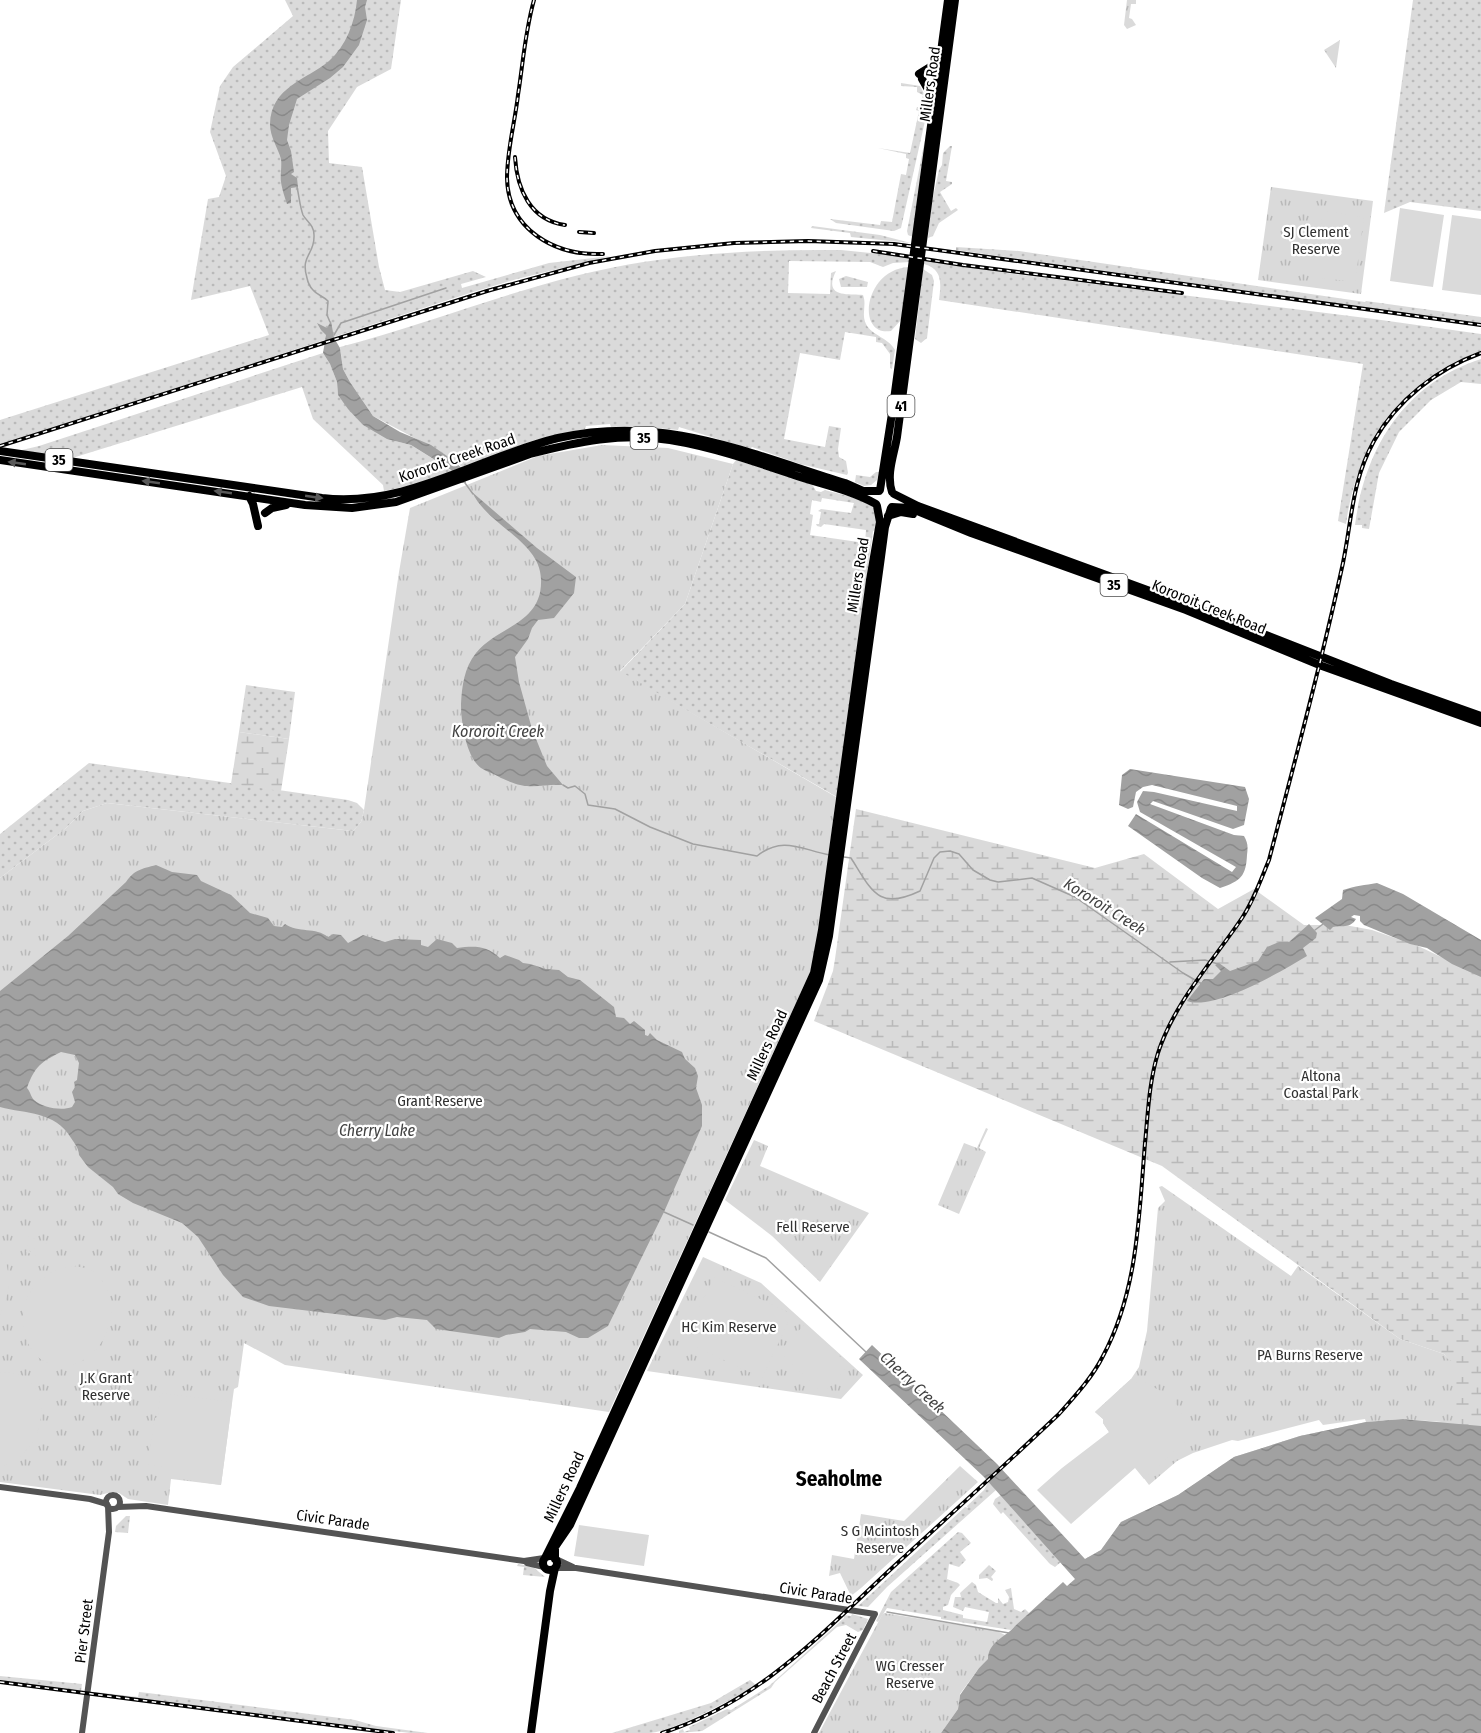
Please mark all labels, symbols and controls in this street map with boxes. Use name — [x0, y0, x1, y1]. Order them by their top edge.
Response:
street label: Millers Road — [916, 45, 944, 123]
park label: SJ Clement Reserve — [1283, 223, 1349, 258]
road number: 41 — [888, 395, 914, 417]
road number: 35 — [630, 427, 658, 449]
street label: Kororoit Creek Road — [396, 430, 518, 486]
road number: 35 — [46, 449, 72, 471]
one-way arrow — [7, 458, 26, 467]
one-way arrow — [142, 477, 161, 486]
one-way arrow — [213, 488, 232, 497]
one-way arrow — [305, 492, 324, 501]
street label: Millers Road — [843, 536, 873, 614]
road number: 35 — [1100, 574, 1128, 596]
street label: Kororoit Creek Road — [1149, 576, 1269, 638]
water label: Kororoit Creek — [452, 722, 544, 741]
water label: Kororoit Creek — [1060, 874, 1149, 939]
street label: Millers Road — [743, 1007, 791, 1083]
park label: Altona Coastal Park — [1284, 1067, 1358, 1102]
park label: Grant Reserve — [397, 1092, 483, 1110]
water label: Cherry Lake — [339, 1121, 416, 1140]
park label: Fell Reserve — [776, 1218, 850, 1236]
park label: HC Kim Reserve — [681, 1318, 777, 1336]
park label: PA Burns Reserve — [1257, 1346, 1363, 1364]
water label: Cherry Creek — [876, 1348, 949, 1417]
park label: J.K Grant Reserve — [80, 1369, 132, 1404]
street label: Millers Road — [540, 1449, 588, 1525]
district label: Seaholme — [796, 1466, 883, 1492]
street label: Civic Parade — [295, 1506, 371, 1534]
park label: S G Mcintosh Reserve — [841, 1522, 919, 1557]
street label: Civic Parade — [778, 1578, 854, 1608]
street label: Pier Street — [71, 1598, 97, 1664]
street label: Beach Street — [808, 1629, 860, 1706]
park label: WG Cresser Reserve — [876, 1657, 945, 1692]

